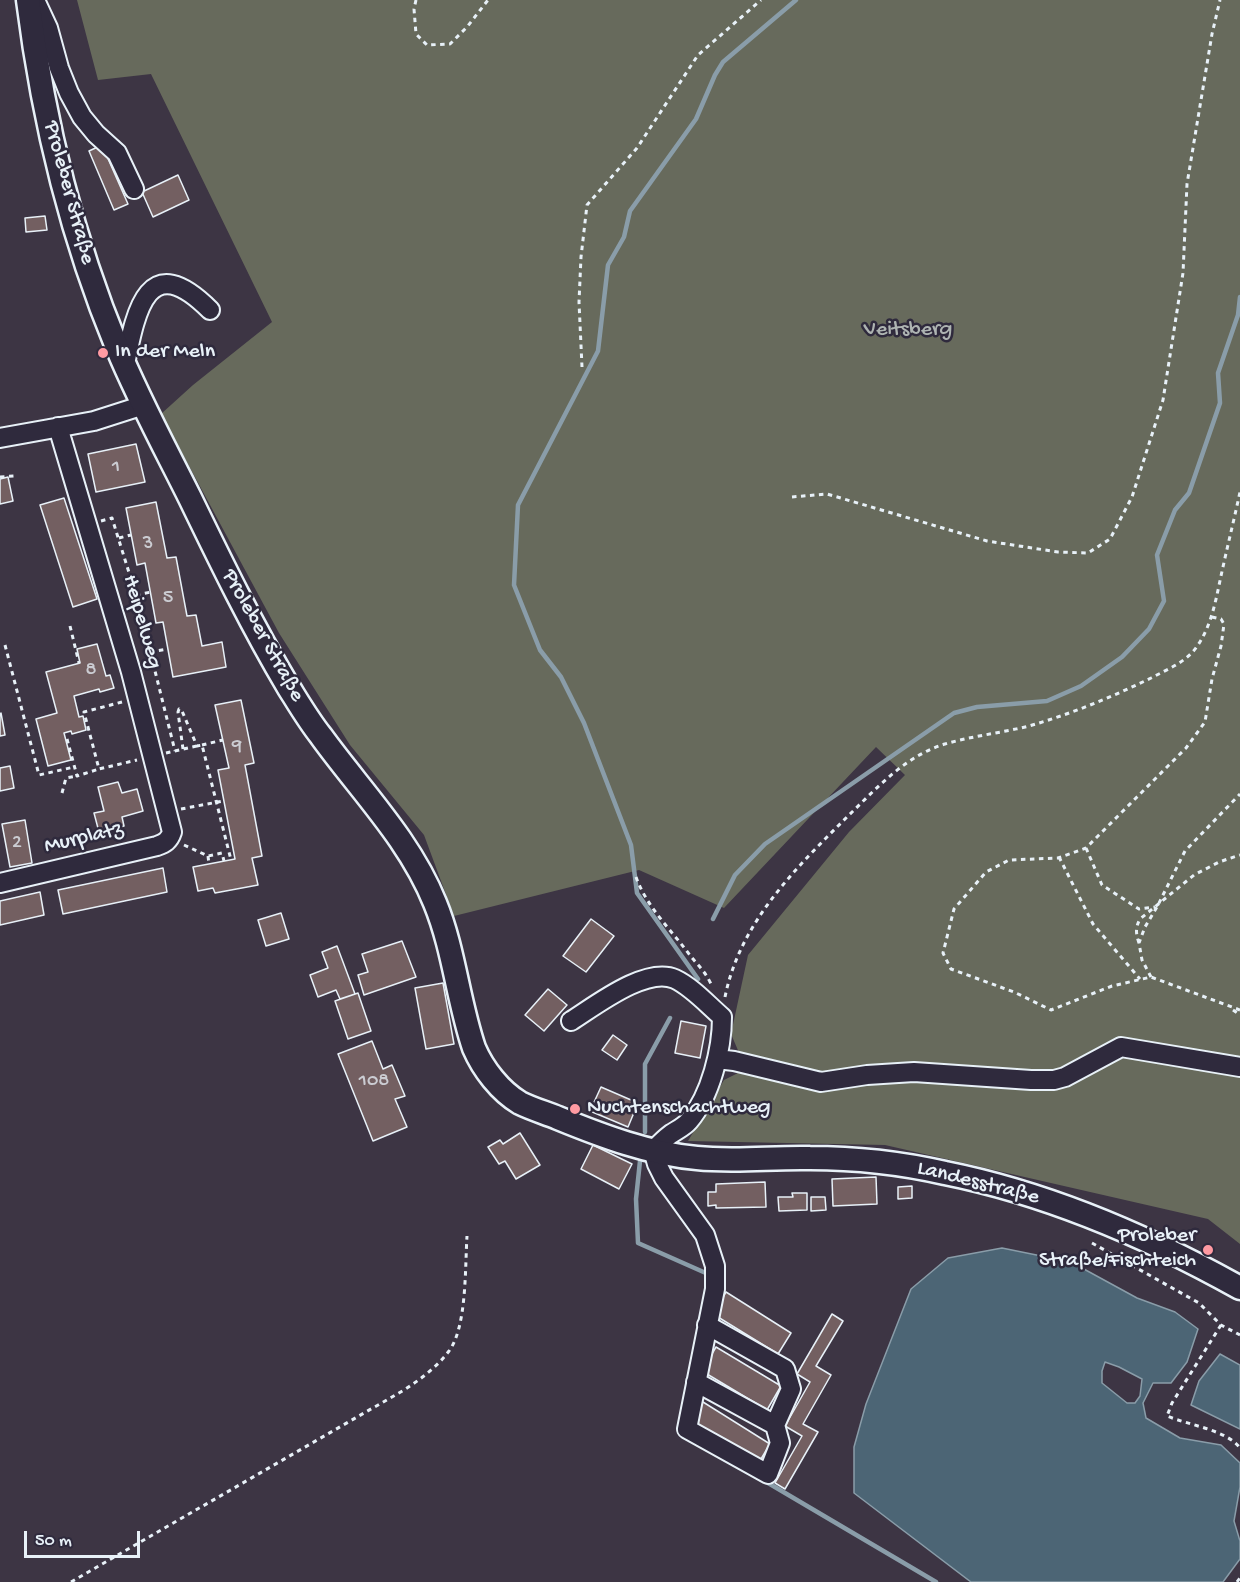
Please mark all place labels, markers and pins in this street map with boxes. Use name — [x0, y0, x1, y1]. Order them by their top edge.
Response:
place label: In der Meln — [115, 340, 215, 366]
marker: In der Meln — [96, 346, 110, 360]
place label: Nuchtenschachtweg — [587, 1096, 771, 1122]
marker: Nuchtenschachtweg — [568, 1102, 582, 1116]
place label: Proleber Straße/Fischteich — [1039, 1224, 1196, 1276]
marker: Proleber Straße/Fischteich — [1201, 1243, 1215, 1257]

